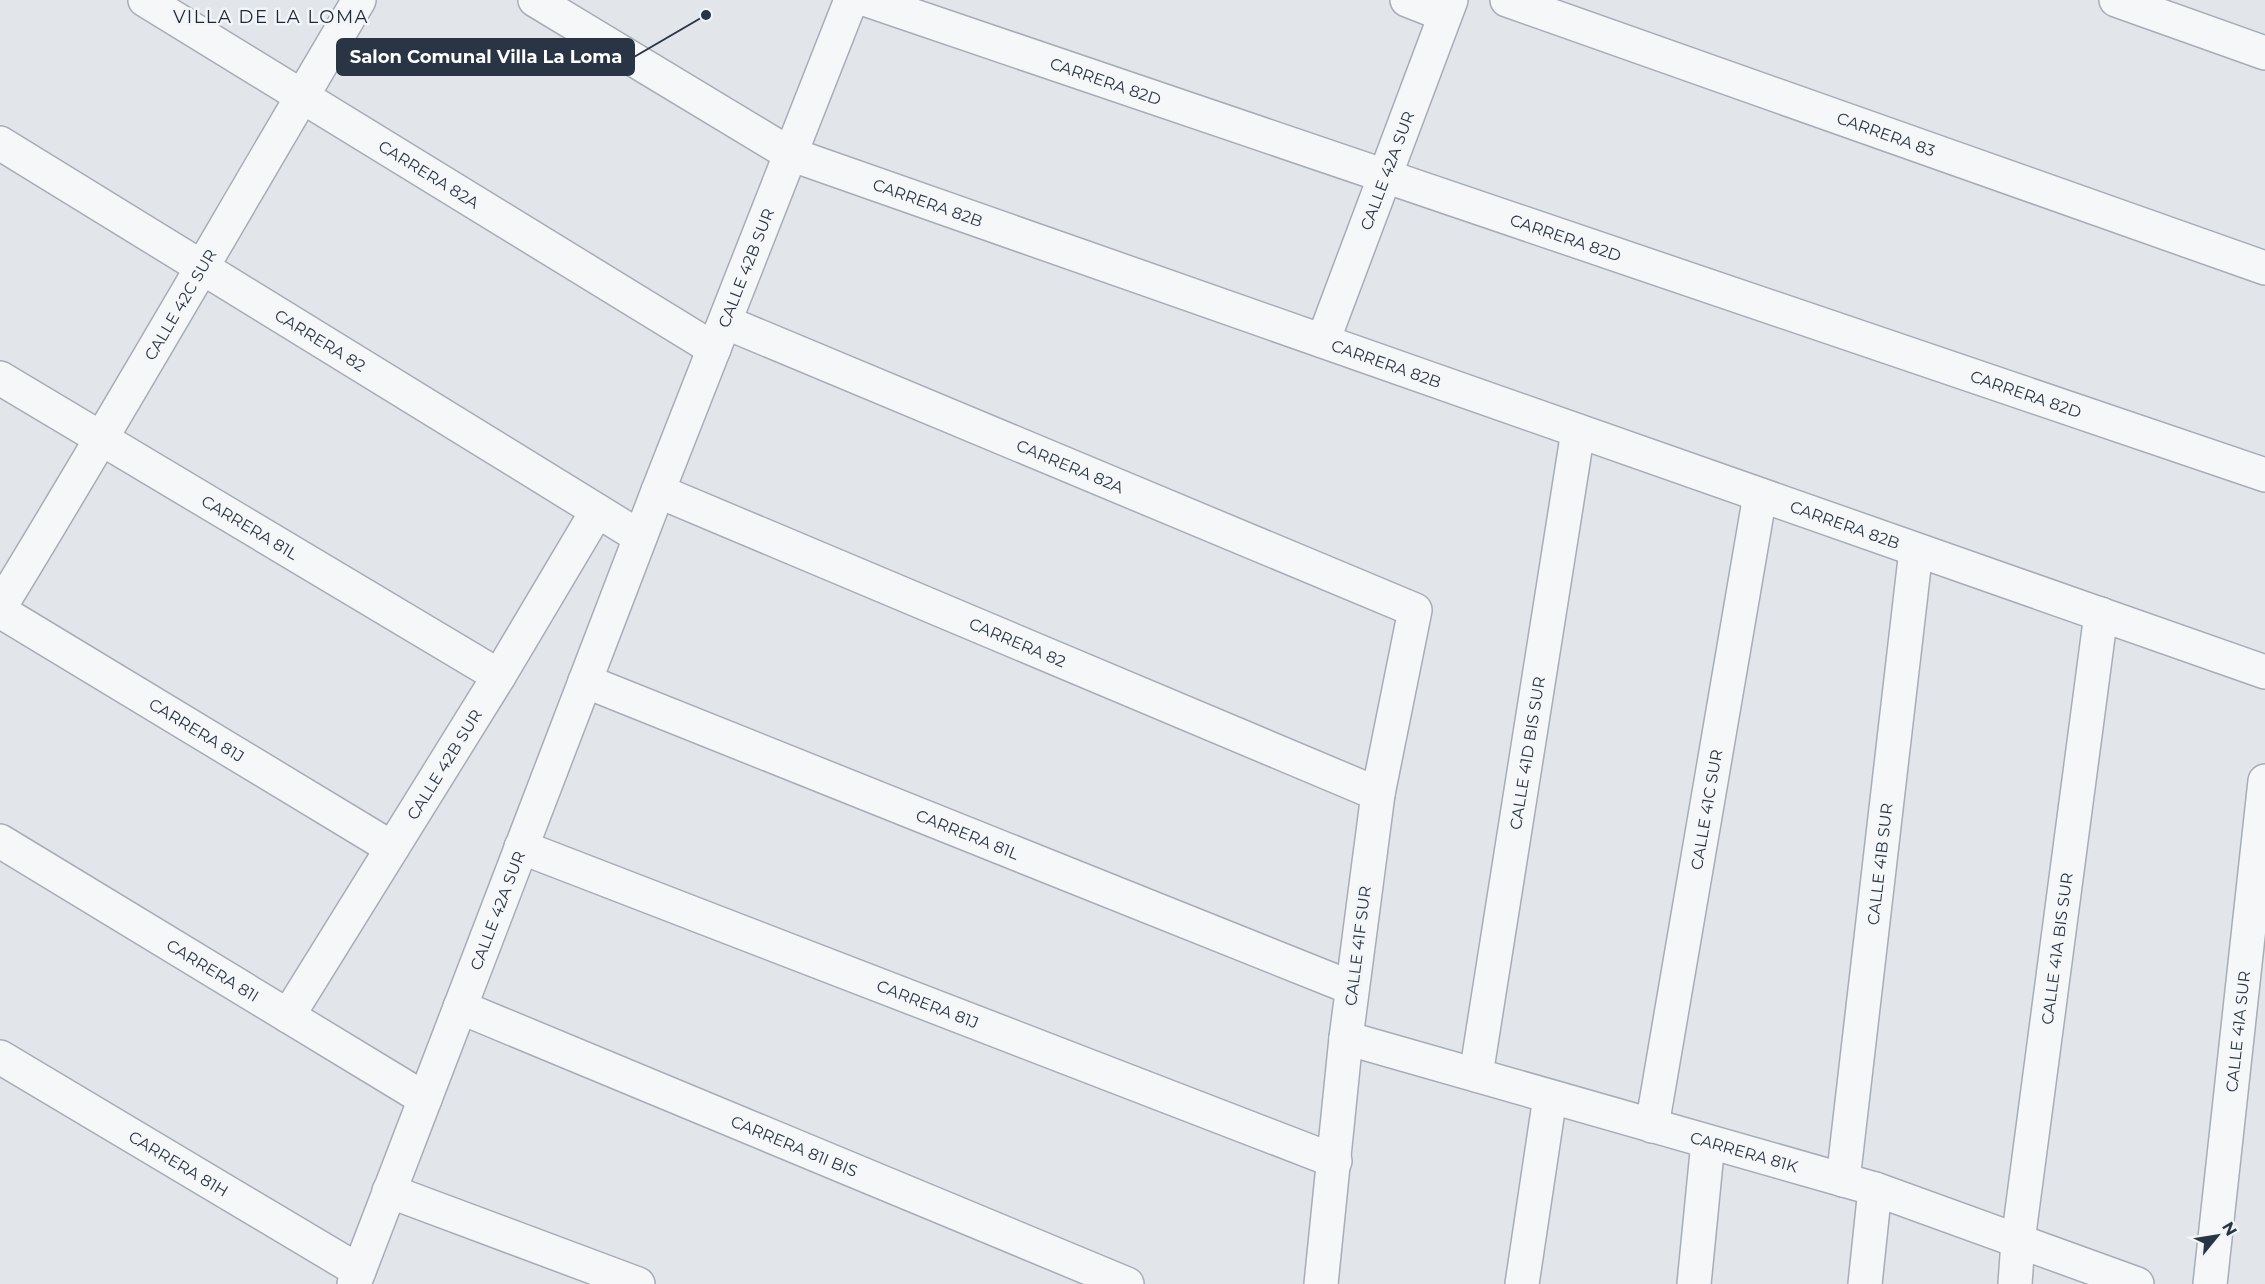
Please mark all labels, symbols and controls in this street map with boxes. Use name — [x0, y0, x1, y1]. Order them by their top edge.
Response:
district label: VILLA DE LA LOMA — [173, 6, 369, 28]
callout: Salon Comunal Villa La Loma — [337, 39, 634, 75]
text: Salon Comunal Villa La Loma — [350, 46, 622, 68]
street label: CARRERA 82D — [1048, 53, 1164, 109]
street label: CALLE 42A SUR — [1356, 108, 1418, 233]
street label: CARRERA 83 — [1834, 108, 1938, 160]
street label: CARRERA 82A — [375, 136, 483, 212]
street label: CARRERA 82B — [870, 174, 985, 230]
street label: CALLE 42B SUR — [714, 206, 778, 330]
street label: CARRERA 82D — [1508, 210, 1624, 265]
street label: CALLE 42C SUR — [140, 246, 220, 364]
street label: CARRERA 82 — [271, 305, 369, 375]
street label: CARRERA 82B — [1329, 335, 1444, 391]
street label: CARRERA 82D — [1968, 366, 2084, 421]
street label: CARRERA 82A — [1014, 435, 1127, 497]
street label: CARRERA 81L — [198, 491, 302, 564]
street label: CARRERA 82B — [1788, 496, 1902, 553]
street label: CARRERA 82 — [966, 614, 1069, 671]
street label: CALLE 41D BIS SUR — [1506, 675, 1548, 831]
street label: CARRERA 81J — [146, 694, 248, 766]
street label: CALLE 42B SUR — [403, 706, 485, 823]
street label: CALLE 41C SUR — [1687, 748, 1726, 871]
street label: CALLE 41B SUR — [1863, 802, 1896, 926]
street label: CARRERA 81L — [913, 805, 1022, 863]
street label: CALLE 42A SUR — [466, 848, 529, 973]
street label: CALLE 41A BIS SUR — [2037, 872, 2076, 1026]
street label: CALLE 41F SUR — [1341, 885, 1375, 1007]
street label: CARRERA 81I — [163, 935, 262, 1005]
street label: CALLE 41A SUR — [2222, 970, 2254, 1093]
street label: CARRERA 81J — [874, 976, 981, 1032]
street label: CARRERA 81I BIS — [728, 1111, 861, 1181]
street label: CARRERA 81H — [125, 1126, 232, 1201]
street label: CARRERA 81K — [1688, 1127, 1801, 1176]
north arrow — [2187, 1206, 2247, 1266]
text: N — [2218, 1218, 2241, 1239]

